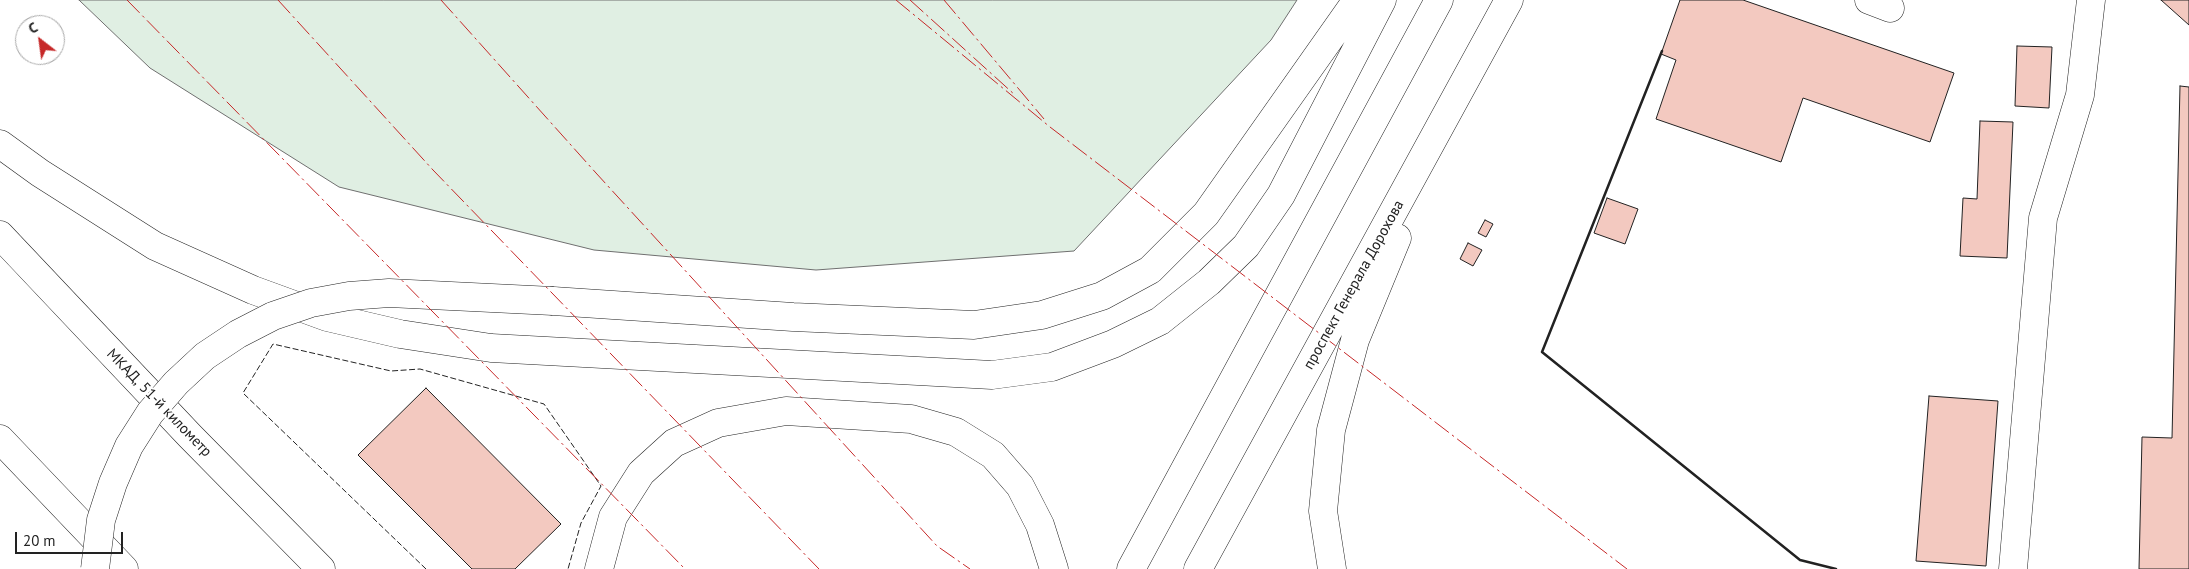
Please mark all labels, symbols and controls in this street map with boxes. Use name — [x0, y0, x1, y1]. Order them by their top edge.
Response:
north arrow — [15, 15, 65, 65]
text: С — [25, 18, 41, 38]
street label: проспект Генерала Дорохова — [1300, 197, 1408, 373]
street label: МКАД, 51-й километр — [103, 345, 215, 461]
scale bar — [18, 522, 125, 554]
text: 20 m — [23, 531, 56, 550]

